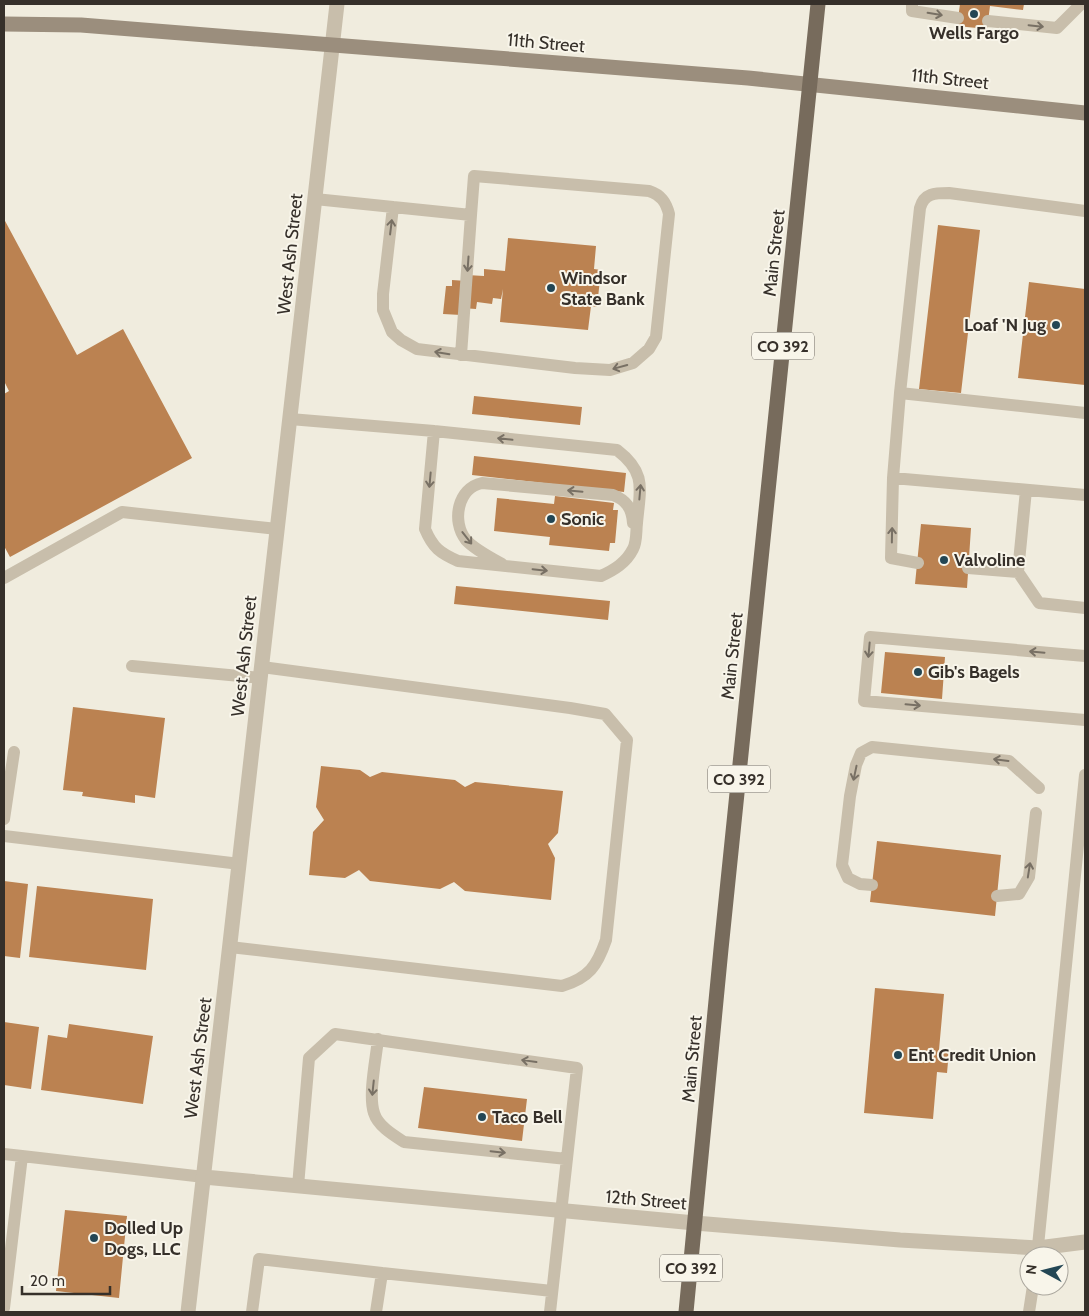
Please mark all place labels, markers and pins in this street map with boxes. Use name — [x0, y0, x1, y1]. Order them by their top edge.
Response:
marker: Wells Fargo — [968, 8, 980, 20]
place label: Wells Fargo — [929, 22, 1019, 44]
place label: Windsor State Bank — [561, 267, 645, 310]
marker: Windsor State Bank — [545, 282, 557, 294]
place label: Loaf 'N Jug — [964, 314, 1046, 336]
marker: Loaf 'N Jug — [1050, 319, 1062, 331]
place label: Sonic — [561, 508, 604, 530]
marker: Sonic — [545, 513, 557, 525]
place label: Valvoline — [954, 549, 1025, 571]
marker: Valvoline — [938, 554, 950, 566]
place label: Gib's Bagels — [928, 661, 1020, 683]
marker: Gib's Bagels — [912, 666, 924, 678]
place label: Ent Credit Union — [908, 1044, 1036, 1066]
marker: Ent Credit Union — [892, 1049, 904, 1061]
place label: Taco Bell — [492, 1106, 563, 1128]
marker: Taco Bell — [476, 1111, 488, 1123]
place label: Dolled Up Dogs, LLC — [104, 1217, 183, 1260]
marker: Dolled Up Dogs, LLC — [88, 1232, 100, 1244]

